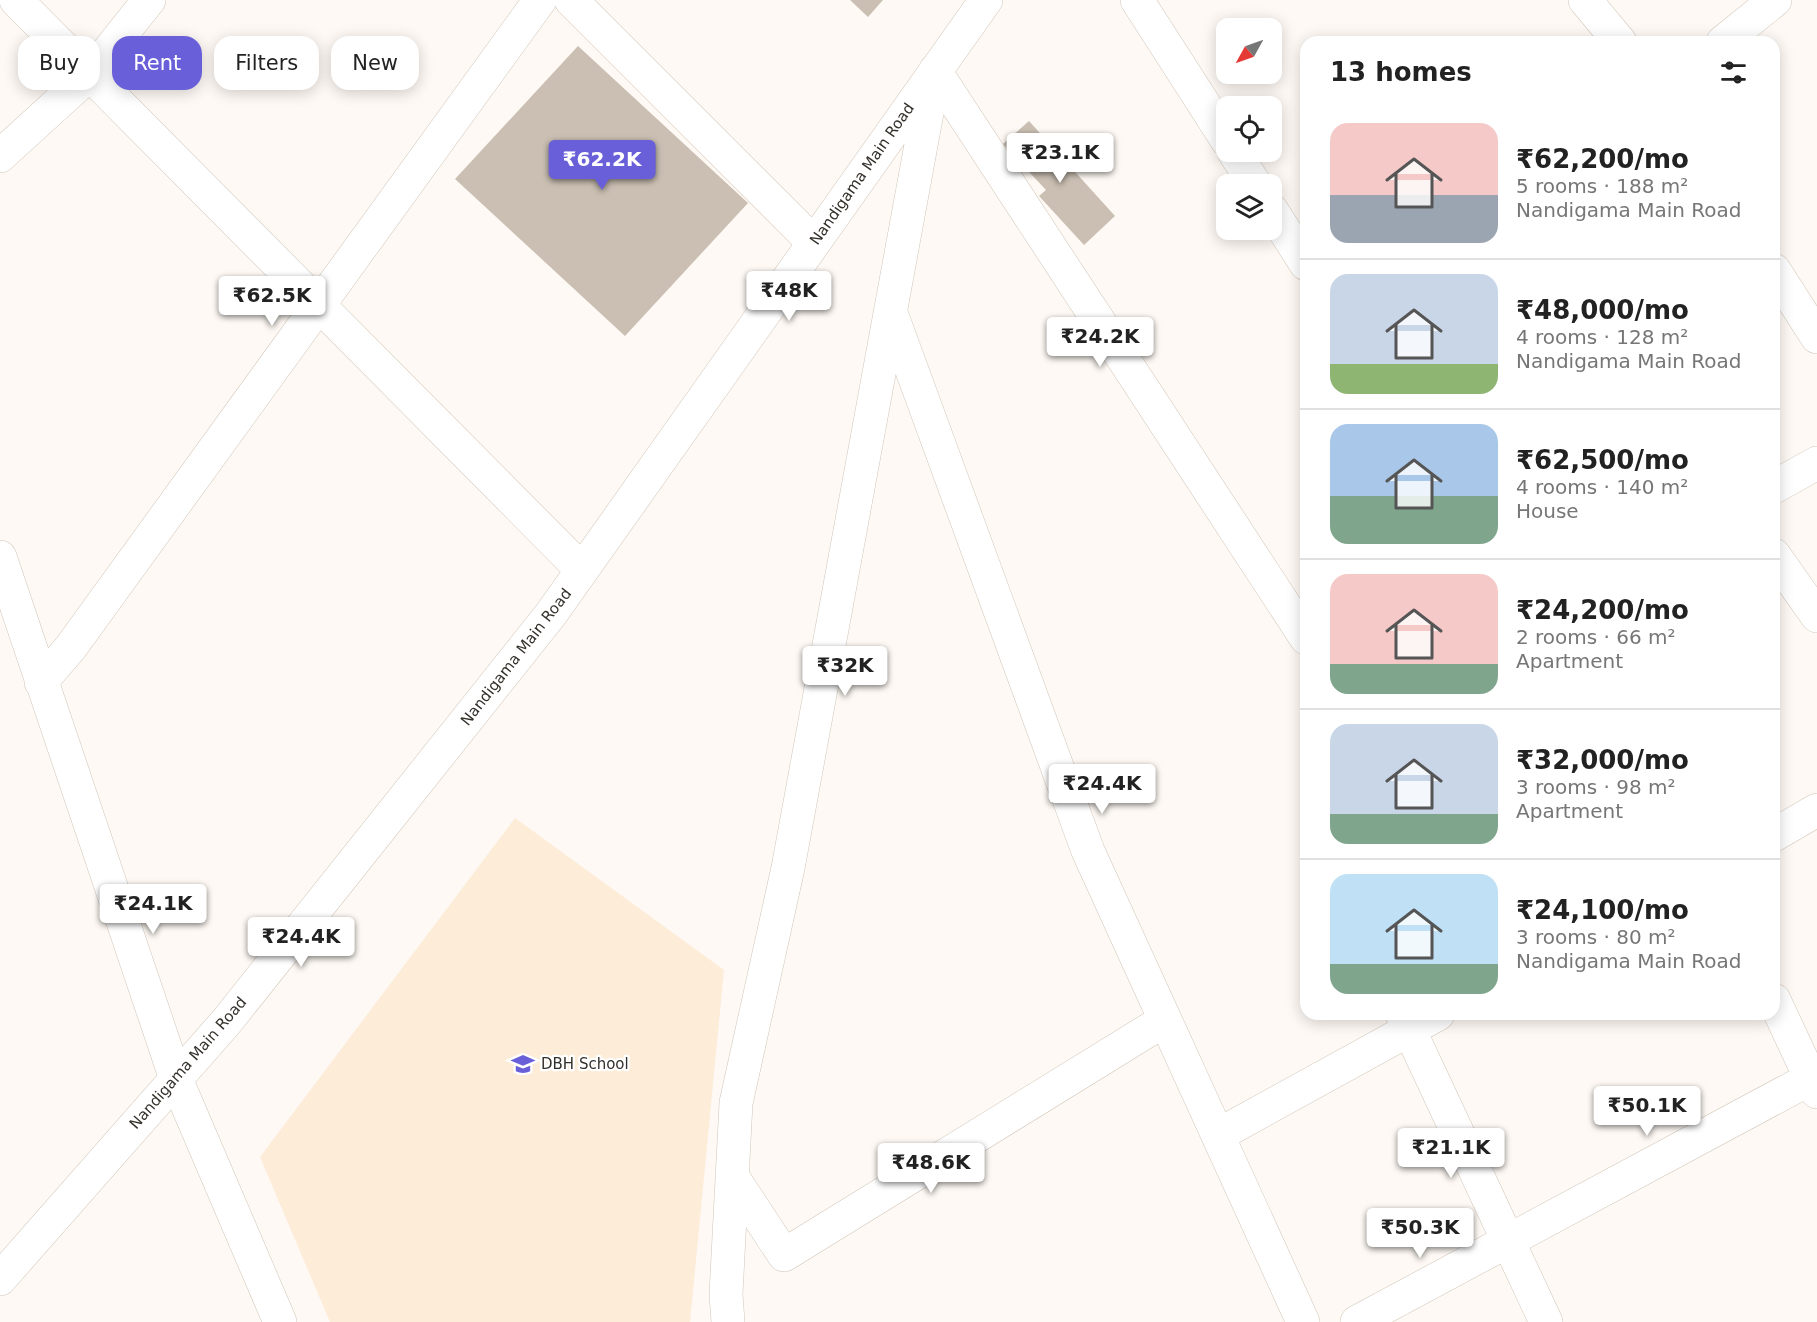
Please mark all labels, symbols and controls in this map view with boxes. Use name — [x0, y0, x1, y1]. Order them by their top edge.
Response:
north arrow — [1216, 18, 1282, 84]
map controls — [1216, 18, 1282, 240]
chip: Buy — [18, 36, 100, 90]
chip: Rent — [112, 36, 202, 90]
chip: Filters — [214, 36, 319, 90]
chip: New — [331, 36, 419, 90]
icon: filters — [1717, 56, 1750, 89]
text: 13 homes — [1330, 57, 1472, 87]
button: locate — [1216, 96, 1282, 162]
street label: Nandigama Main Road — [806, 100, 918, 248]
pin: ₹23.1K — [1011, 133, 1109, 184]
pin: ₹62.2K — [553, 140, 651, 191]
text: ₹23.1K — [1021, 140, 1099, 164]
text: ₹62,200/mo — [1516, 144, 1689, 174]
text: ₹62.2K — [563, 147, 641, 171]
icon: home — [1378, 147, 1450, 219]
button: layers — [1216, 174, 1282, 240]
text: 5 rooms · 188 m² — [1516, 174, 1688, 198]
text: Nandigama Main Road — [1516, 198, 1741, 222]
pin: ₹48K — [753, 271, 825, 322]
pin: ₹62.5K — [223, 276, 321, 327]
text: ₹48K — [760, 278, 818, 302]
text: ₹62.5K — [233, 283, 311, 307]
text: ₹48,000/mo — [1516, 295, 1689, 325]
icon: home — [1378, 298, 1450, 370]
pin: ₹24.2K — [1051, 317, 1149, 368]
text: ₹24.2K — [1061, 324, 1139, 348]
text: 4 rooms · 128 m² — [1516, 325, 1688, 349]
text: Nandigama Main Road — [1516, 349, 1741, 373]
text: ₹62,500/mo — [1516, 445, 1689, 475]
icon: home — [1378, 448, 1450, 520]
text: 4 rooms · 140 m² — [1516, 475, 1688, 499]
text: House — [1516, 499, 1579, 523]
street label: Nandigama Main Road — [457, 585, 575, 729]
text: ₹24,200/mo — [1516, 595, 1689, 625]
icon: home — [1378, 598, 1450, 670]
text: 2 rooms · 66 m² — [1516, 625, 1676, 649]
pin: ₹32K — [809, 646, 881, 697]
text: Apartment — [1516, 649, 1623, 673]
text: ₹32K — [816, 653, 874, 677]
text: ₹32,000/mo — [1516, 745, 1689, 775]
icon: home — [1378, 748, 1450, 820]
pin: ₹24.4K — [1053, 764, 1151, 815]
text: ₹24.4K — [1063, 771, 1141, 795]
text: 3 rooms · 98 m² — [1516, 775, 1676, 799]
text: Apartment — [1516, 799, 1623, 823]
pin: ₹24.1K — [104, 884, 202, 935]
text: ₹24.1K — [114, 891, 192, 915]
text: ₹24,100/mo — [1516, 895, 1689, 925]
icon: home — [1378, 898, 1450, 970]
pin: ₹24.4K — [252, 917, 350, 968]
text: ₹24.4K — [262, 924, 340, 948]
text: 3 rooms · 80 m² — [1516, 925, 1676, 949]
text: Nandigama Main Road — [1516, 949, 1741, 973]
street label: Nandigama Main Road — [126, 993, 250, 1133]
school or university icon: DBH School — [510, 1051, 536, 1077]
place label: DBH School — [541, 1055, 629, 1073]
pin: ₹50.1K — [1598, 1086, 1696, 1137]
text: ₹50.1K — [1608, 1093, 1686, 1117]
pin: ₹21.1K — [1402, 1128, 1500, 1179]
text: ₹21.1K — [1412, 1135, 1490, 1159]
pin: ₹48.6K — [882, 1143, 980, 1194]
text: ₹48.6K — [892, 1150, 970, 1174]
pin: ₹50.3K — [1371, 1208, 1469, 1259]
text: ₹50.3K — [1381, 1215, 1459, 1239]

